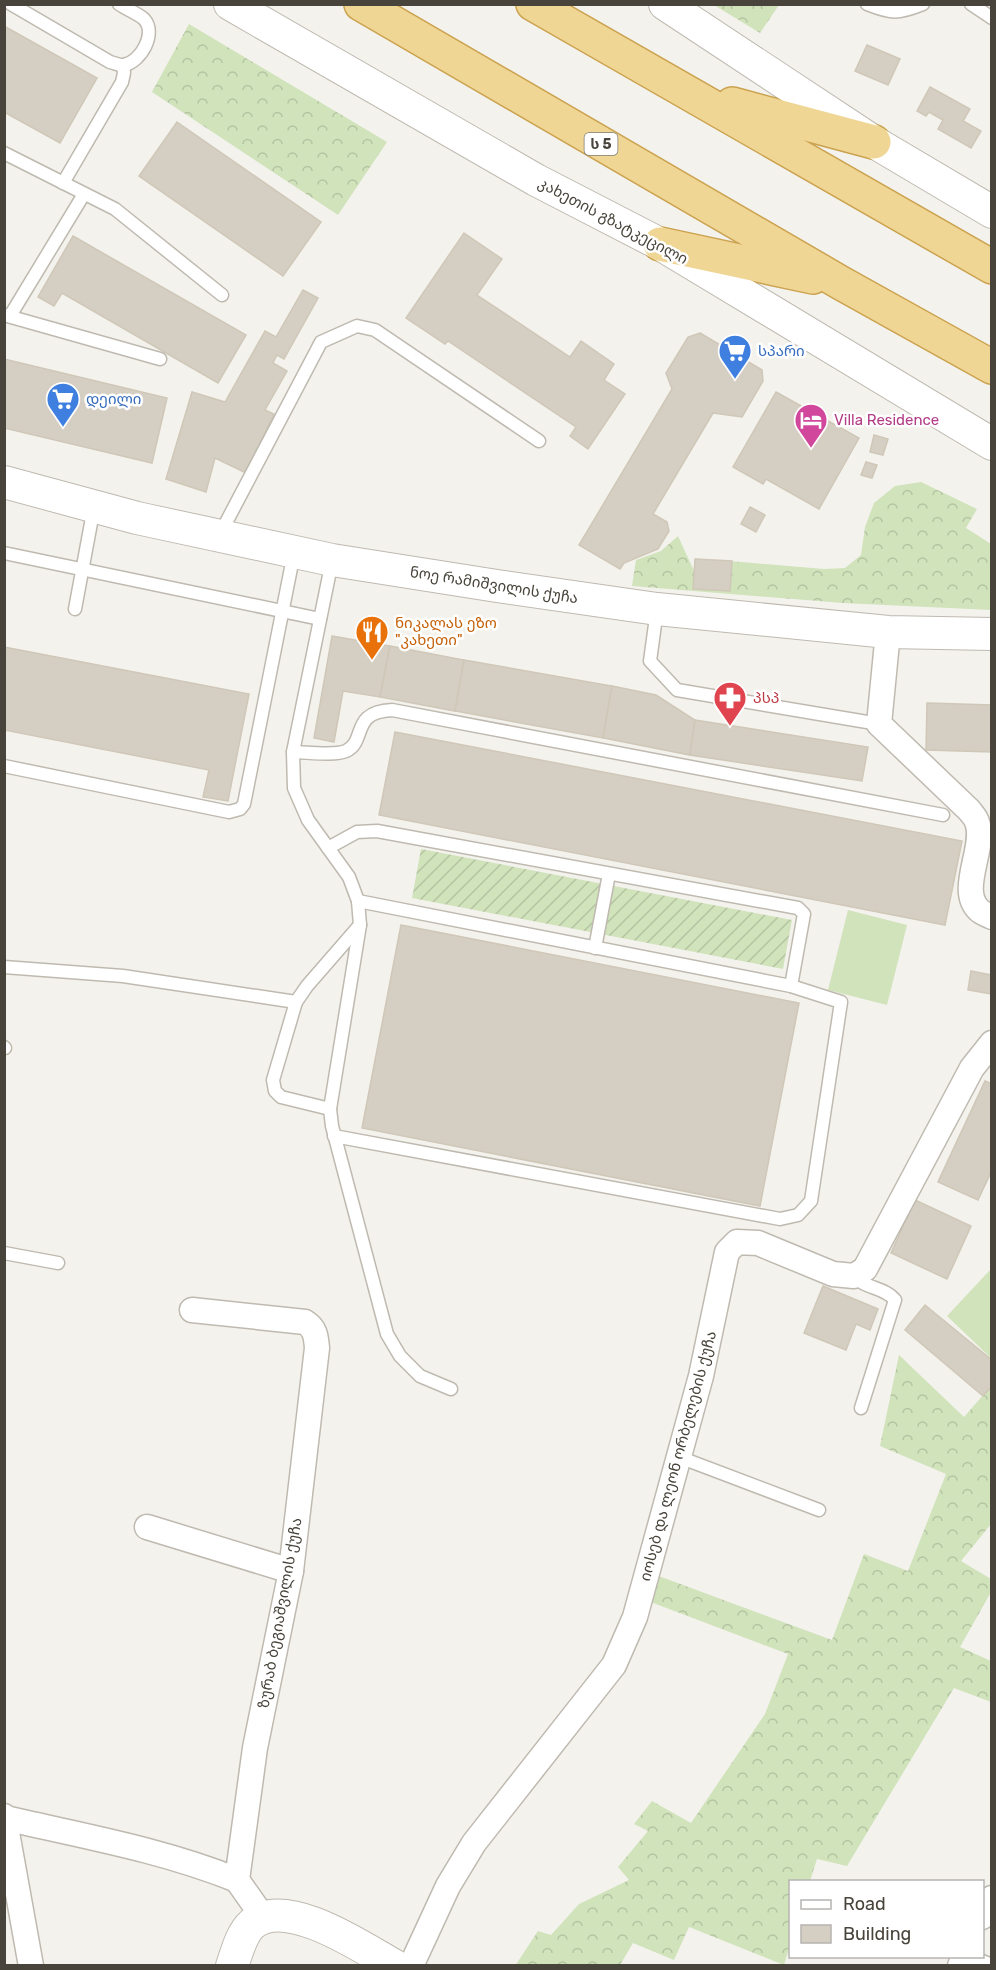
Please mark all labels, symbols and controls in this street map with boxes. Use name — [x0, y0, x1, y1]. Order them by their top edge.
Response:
road number: ს 5 — [584, 133, 618, 155]
street label: კახეთის გზატკეცილი — [535, 174, 691, 268]
supermarket icon: სპარი — [717, 333, 753, 380]
place label: სპარი — [758, 342, 805, 360]
supermarket icon: დეილი — [45, 381, 81, 428]
place label: დეილი — [86, 390, 141, 408]
hotel icon: Villa Residence — [793, 402, 829, 449]
place label: Villa Residence — [834, 411, 939, 429]
street label: ნოე რამიშვილის ქუჩა — [409, 563, 579, 607]
restaurant icon: ნიკალას ეზო "კახეთი" — [354, 614, 390, 661]
place label: ნიკალას ეზო "კახეთი" — [395, 614, 497, 649]
pharmacy icon: პსპ — [712, 680, 748, 727]
place label: პსპ — [753, 689, 779, 707]
street label: იოსებ და ლეონ ორბელების ქუჩა — [636, 1329, 720, 1583]
street label: ზურაბ ბეგიაშვილის ქუჩა — [254, 1516, 306, 1710]
legend — [789, 1880, 984, 1958]
text: Road — [843, 1893, 886, 1915]
text: Building — [843, 1923, 911, 1945]

